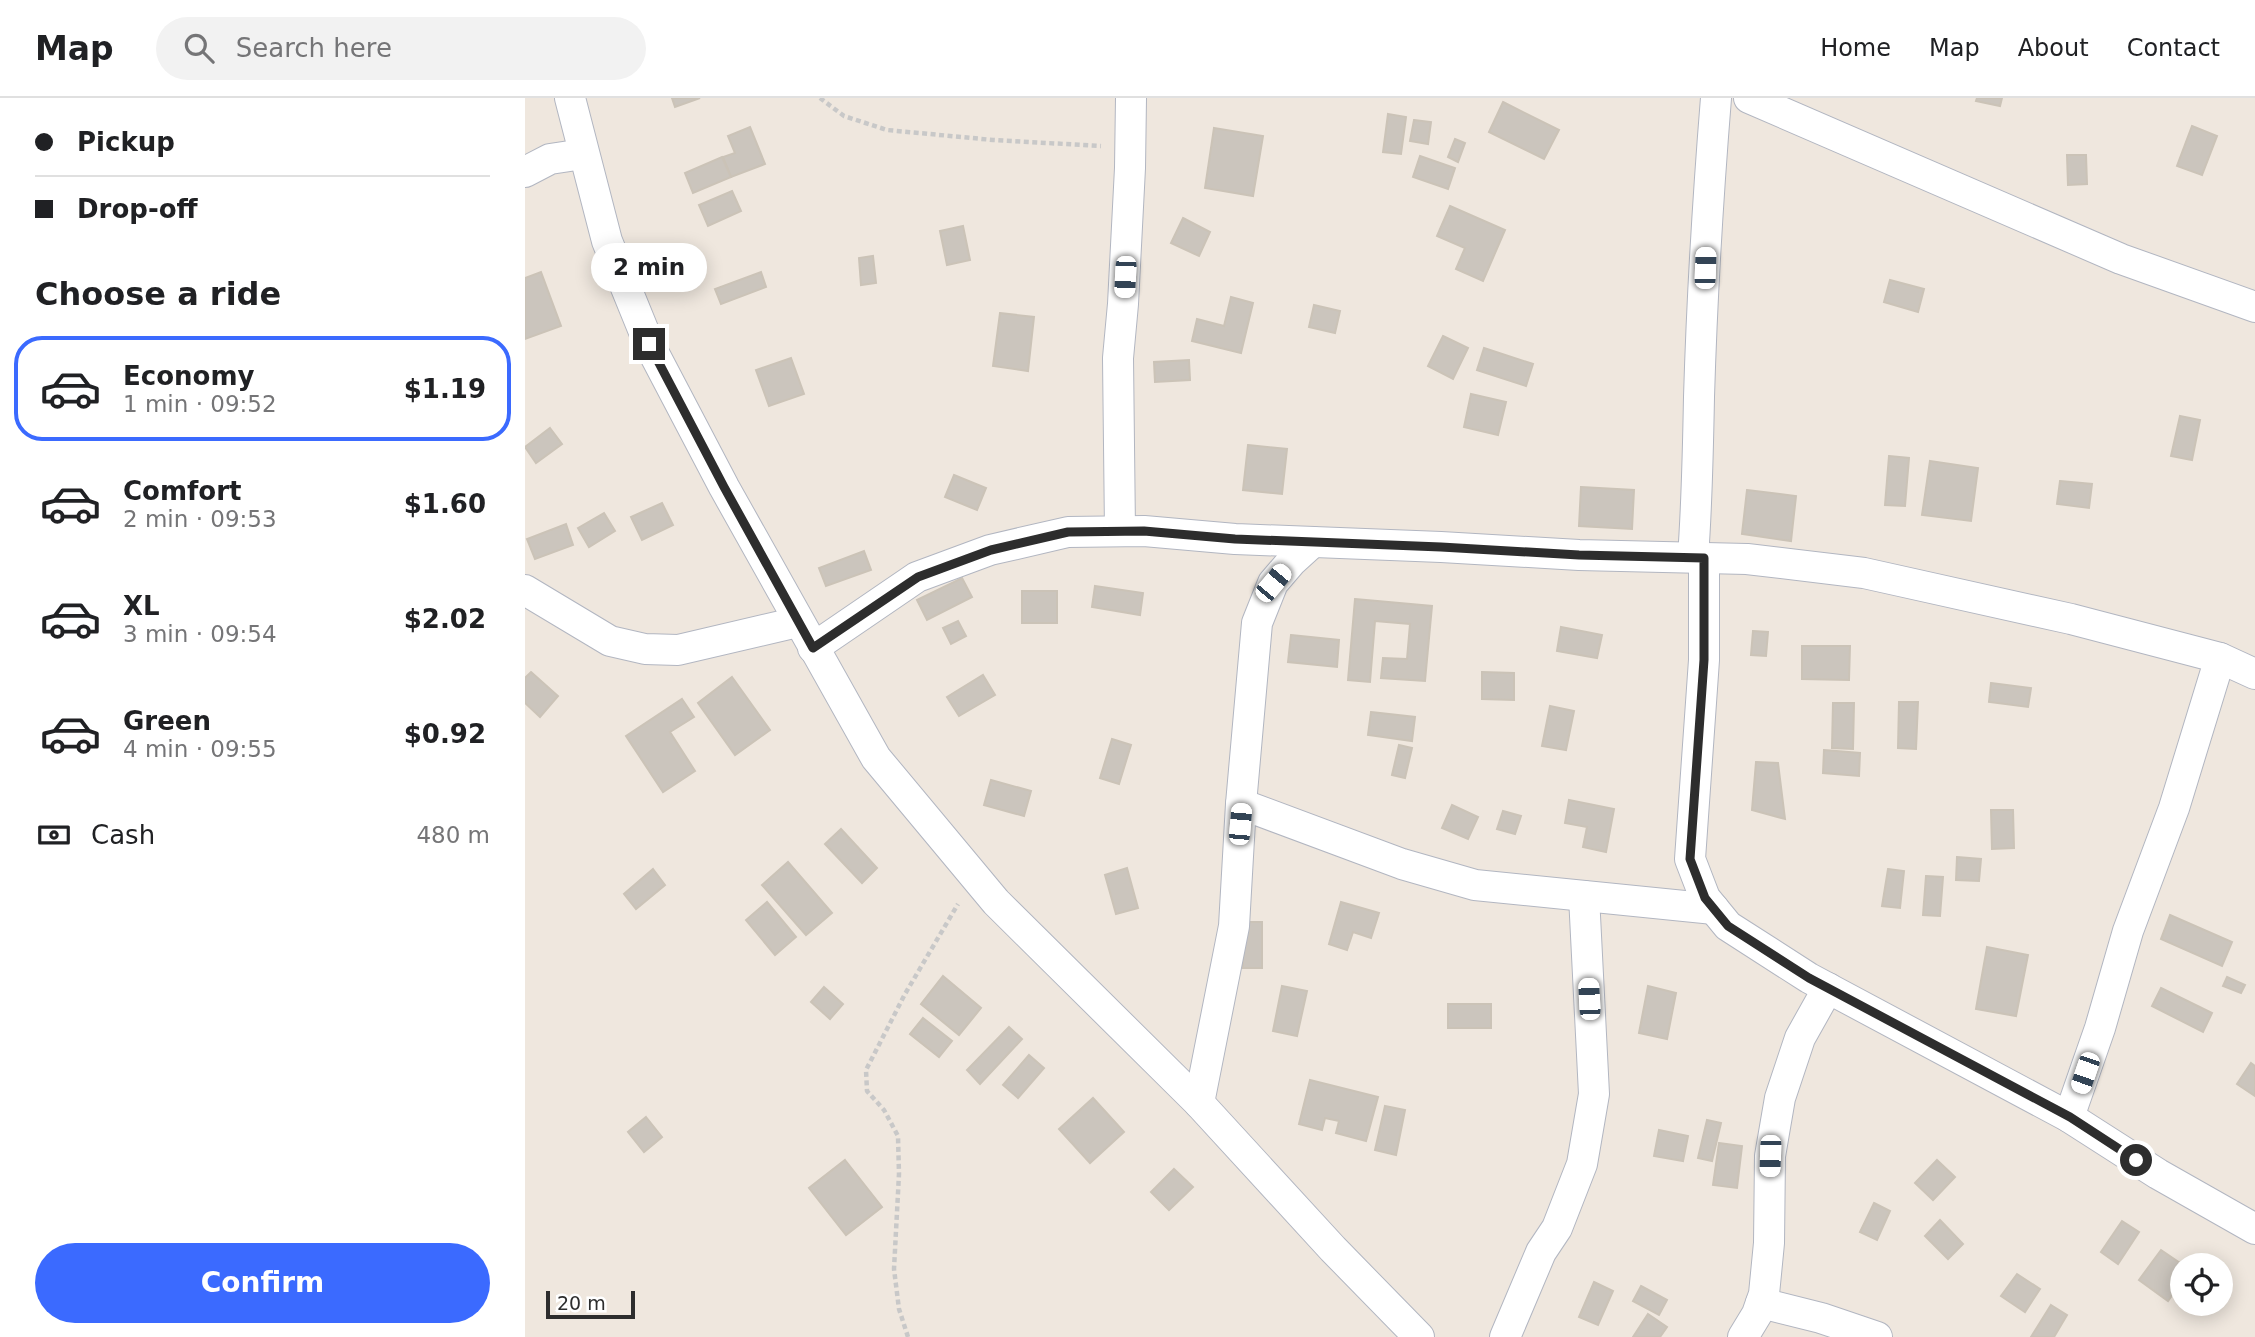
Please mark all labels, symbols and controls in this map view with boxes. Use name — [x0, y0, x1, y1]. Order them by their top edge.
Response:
search box — [156, 17, 646, 80]
text: Map — [35, 29, 114, 68]
icon: search — [180, 29, 218, 67]
text: Search here — [236, 33, 392, 63]
text: Home — [1820, 34, 1891, 62]
text: Map — [1929, 34, 1980, 62]
text: About — [2018, 34, 2089, 62]
text: Contact — [2127, 34, 2220, 62]
text: Pickup — [77, 127, 175, 157]
text: Drop-off — [77, 194, 198, 224]
callout: 2 min — [591, 243, 707, 292]
car — [1694, 247, 1717, 289]
text: 2 min — [613, 254, 685, 280]
car — [1114, 255, 1137, 299]
text: Choose a ride — [35, 275, 281, 313]
route end — [633, 328, 665, 360]
icon: car — [39, 357, 102, 420]
text: Economy — [123, 361, 254, 391]
text: $1.19 — [404, 374, 486, 404]
text: 1 min · 09:52 — [123, 391, 277, 417]
icon: car — [39, 472, 102, 535]
text: Comfort — [123, 476, 241, 506]
text: $1.60 — [404, 489, 486, 519]
text: 2 min · 09:53 — [123, 506, 277, 532]
car — [1252, 560, 1295, 606]
icon: car — [39, 587, 102, 650]
text: XL — [123, 591, 160, 621]
text: $2.02 — [404, 604, 486, 634]
text: 3 min · 09:54 — [123, 621, 277, 647]
icon: car — [39, 702, 102, 765]
text: Green — [123, 706, 211, 736]
text: $0.92 — [404, 719, 486, 749]
text: 4 min · 09:55 — [123, 736, 277, 762]
car — [1228, 802, 1253, 846]
icon: cash — [35, 816, 73, 854]
text: Cash — [91, 820, 155, 850]
text: 480 m — [416, 822, 490, 848]
car — [1578, 977, 1601, 1021]
car — [2069, 1050, 2102, 1096]
car — [1759, 1135, 1782, 1177]
route start — [2120, 1144, 2152, 1176]
button: Confirm — [35, 1243, 490, 1323]
map controls — [2170, 1253, 2233, 1316]
button: locate — [2170, 1253, 2233, 1316]
scale bar — [546, 1288, 635, 1320]
text: 20 m — [557, 1292, 606, 1314]

